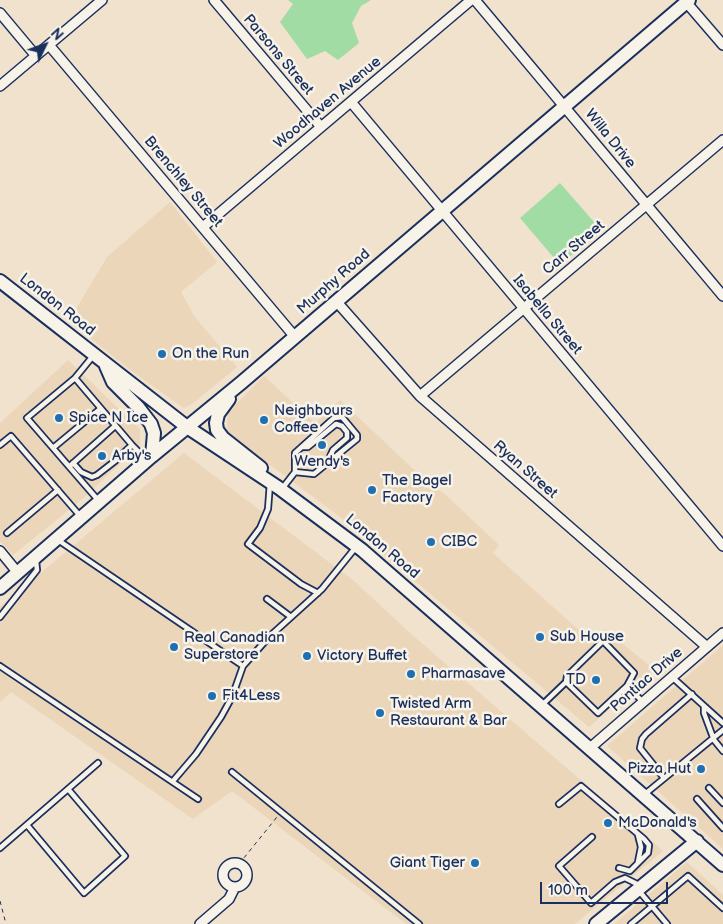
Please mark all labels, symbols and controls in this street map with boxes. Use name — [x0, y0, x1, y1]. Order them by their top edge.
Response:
street label: Parsons Street — [239, 11, 317, 99]
north arrow — [20, 20, 70, 70]
text: N — [47, 25, 66, 44]
street label: Woodhaven Avenue — [271, 53, 385, 153]
street label: Willa Drive — [581, 106, 639, 172]
street label: Brenchley Street — [140, 133, 226, 231]
street label: Carr Street — [539, 217, 609, 279]
street label: Murphy Road — [294, 245, 374, 319]
street label: London Road — [16, 270, 98, 340]
street label: Isabella Street — [509, 272, 585, 358]
place label: On the Run — [172, 345, 249, 363]
marker: On the Run — [156, 348, 168, 360]
place label: Neighbours Coffee — [274, 402, 353, 437]
place label: Spice N Ice — [69, 409, 148, 427]
marker: Spice N Ice — [53, 412, 65, 424]
marker: Neighbours Coffee — [258, 414, 270, 426]
street label: Ryan Street — [489, 437, 561, 503]
marker: Wendy's — [316, 439, 328, 451]
place label: Arby's — [112, 447, 151, 465]
marker: Arby's — [96, 450, 108, 462]
place label: Wendy's — [294, 453, 350, 471]
place label: The Bagel Factory — [382, 472, 452, 507]
marker: The Bagel Factory — [366, 484, 378, 496]
street label: London Road — [341, 511, 423, 583]
place label: CIBC — [441, 533, 477, 551]
marker: CIBC — [425, 536, 437, 548]
place label: Sub House — [550, 628, 624, 646]
place label: Real Canadian Superstore — [184, 629, 285, 664]
marker: Sub House — [534, 631, 546, 643]
marker: Real Canadian Superstore — [168, 641, 180, 653]
street label: Pontiac Drive — [607, 644, 687, 716]
place label: Victory Buffet — [317, 647, 407, 665]
marker: Victory Buffet — [301, 650, 313, 662]
place label: Pharmasave — [421, 665, 505, 683]
marker: Pharmasave — [405, 668, 417, 680]
place label: TD — [566, 671, 586, 689]
marker: TD — [590, 674, 602, 686]
place label: Fit4Less — [222, 687, 280, 705]
marker: Fit4Less — [206, 690, 218, 702]
place label: Twisted Arm Restaurant & Bar — [390, 695, 507, 730]
marker: Twisted Arm Restaurant & Bar — [374, 707, 386, 719]
place label: Pizza Hut — [627, 760, 691, 778]
marker: Pizza Hut — [695, 763, 707, 775]
place label: McDonald's — [618, 814, 697, 832]
marker: McDonald's — [602, 817, 614, 829]
place label: Giant Tiger — [390, 854, 465, 872]
marker: Giant Tiger — [469, 857, 481, 869]
scale bar — [543, 872, 670, 904]
text: 100 m — [548, 881, 588, 900]

